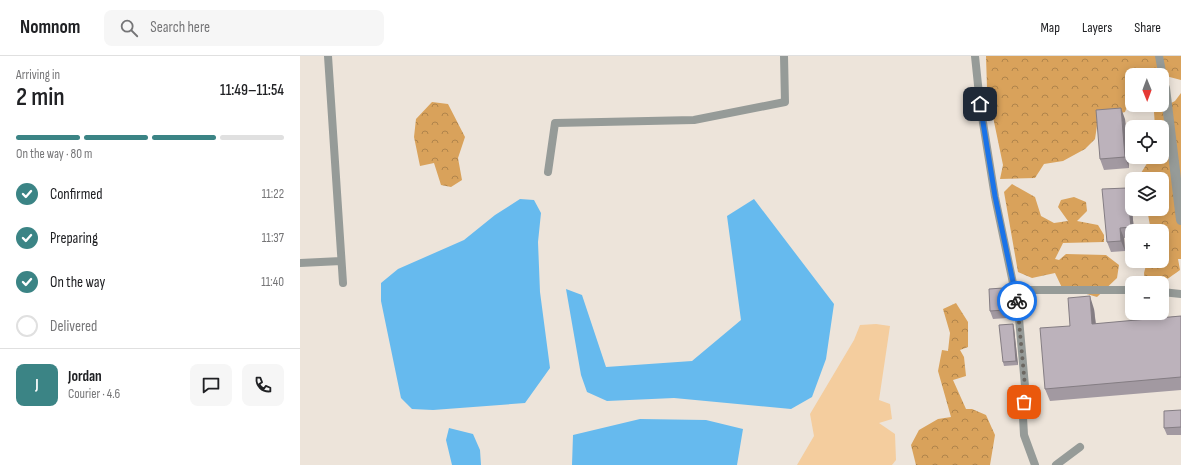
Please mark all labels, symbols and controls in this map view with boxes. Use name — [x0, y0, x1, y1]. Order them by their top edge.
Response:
search box — [104, 10, 384, 46]
text: Nomnom — [20, 16, 80, 39]
icon: search — [118, 17, 140, 39]
text: Search here — [150, 18, 210, 37]
text: Map — [1040, 19, 1060, 36]
text: Layers — [1082, 19, 1112, 36]
text: Share — [1134, 19, 1161, 36]
text: Arriving in — [16, 67, 60, 83]
north arrow — [1125, 68, 1169, 112]
map controls — [1125, 68, 1169, 320]
text: 11:49–11:54 — [220, 81, 284, 100]
text: 2 min — [16, 82, 65, 113]
pin — [963, 87, 997, 121]
icon: home — [969, 93, 991, 115]
button: locate — [1125, 120, 1169, 164]
text: On the way · 80 m — [16, 146, 92, 162]
button: layers — [1125, 172, 1169, 216]
icon: check — [16, 183, 38, 205]
text: Confirmed — [50, 185, 103, 204]
text: 11:22 — [262, 186, 284, 202]
button: + — [1125, 224, 1169, 268]
icon: check — [16, 227, 38, 249]
text: Preparing — [50, 229, 98, 248]
text: 11:37 — [262, 230, 284, 246]
icon: check — [16, 271, 38, 293]
text: On the way — [50, 273, 105, 292]
text: 11:40 — [261, 274, 284, 290]
button: − — [1125, 276, 1169, 320]
courier — [997, 281, 1037, 321]
icon: bike — [1006, 290, 1028, 312]
text: Delivered — [50, 317, 97, 336]
button: chat — [190, 364, 232, 406]
button: phone — [242, 364, 284, 406]
text: Jordan — [68, 367, 102, 386]
text: J — [35, 375, 39, 394]
pin — [1007, 385, 1041, 419]
text: Courier · 4.6 — [68, 386, 120, 402]
icon: bag — [1013, 391, 1035, 413]

